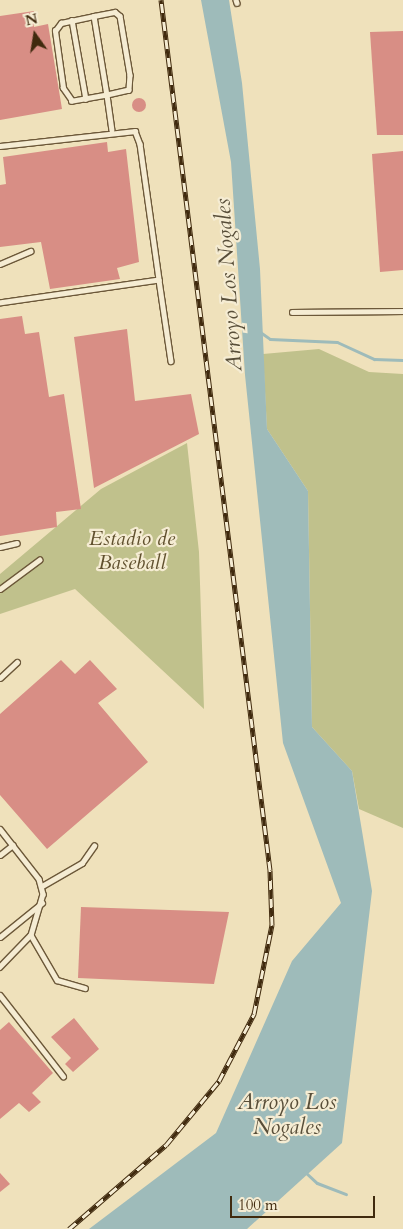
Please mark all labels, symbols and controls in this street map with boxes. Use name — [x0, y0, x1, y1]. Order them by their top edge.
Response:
text: N — [23, 9, 40, 31]
north arrow — [10, 10, 60, 60]
water label: Arroyo Los Nogales — [210, 198, 248, 372]
park label: Estadio de Baseball — [89, 526, 175, 576]
water label: Arroyo Los Nogales — [237, 1089, 337, 1140]
scale bar — [233, 1186, 378, 1218]
text: 100 m — [238, 1195, 278, 1215]

